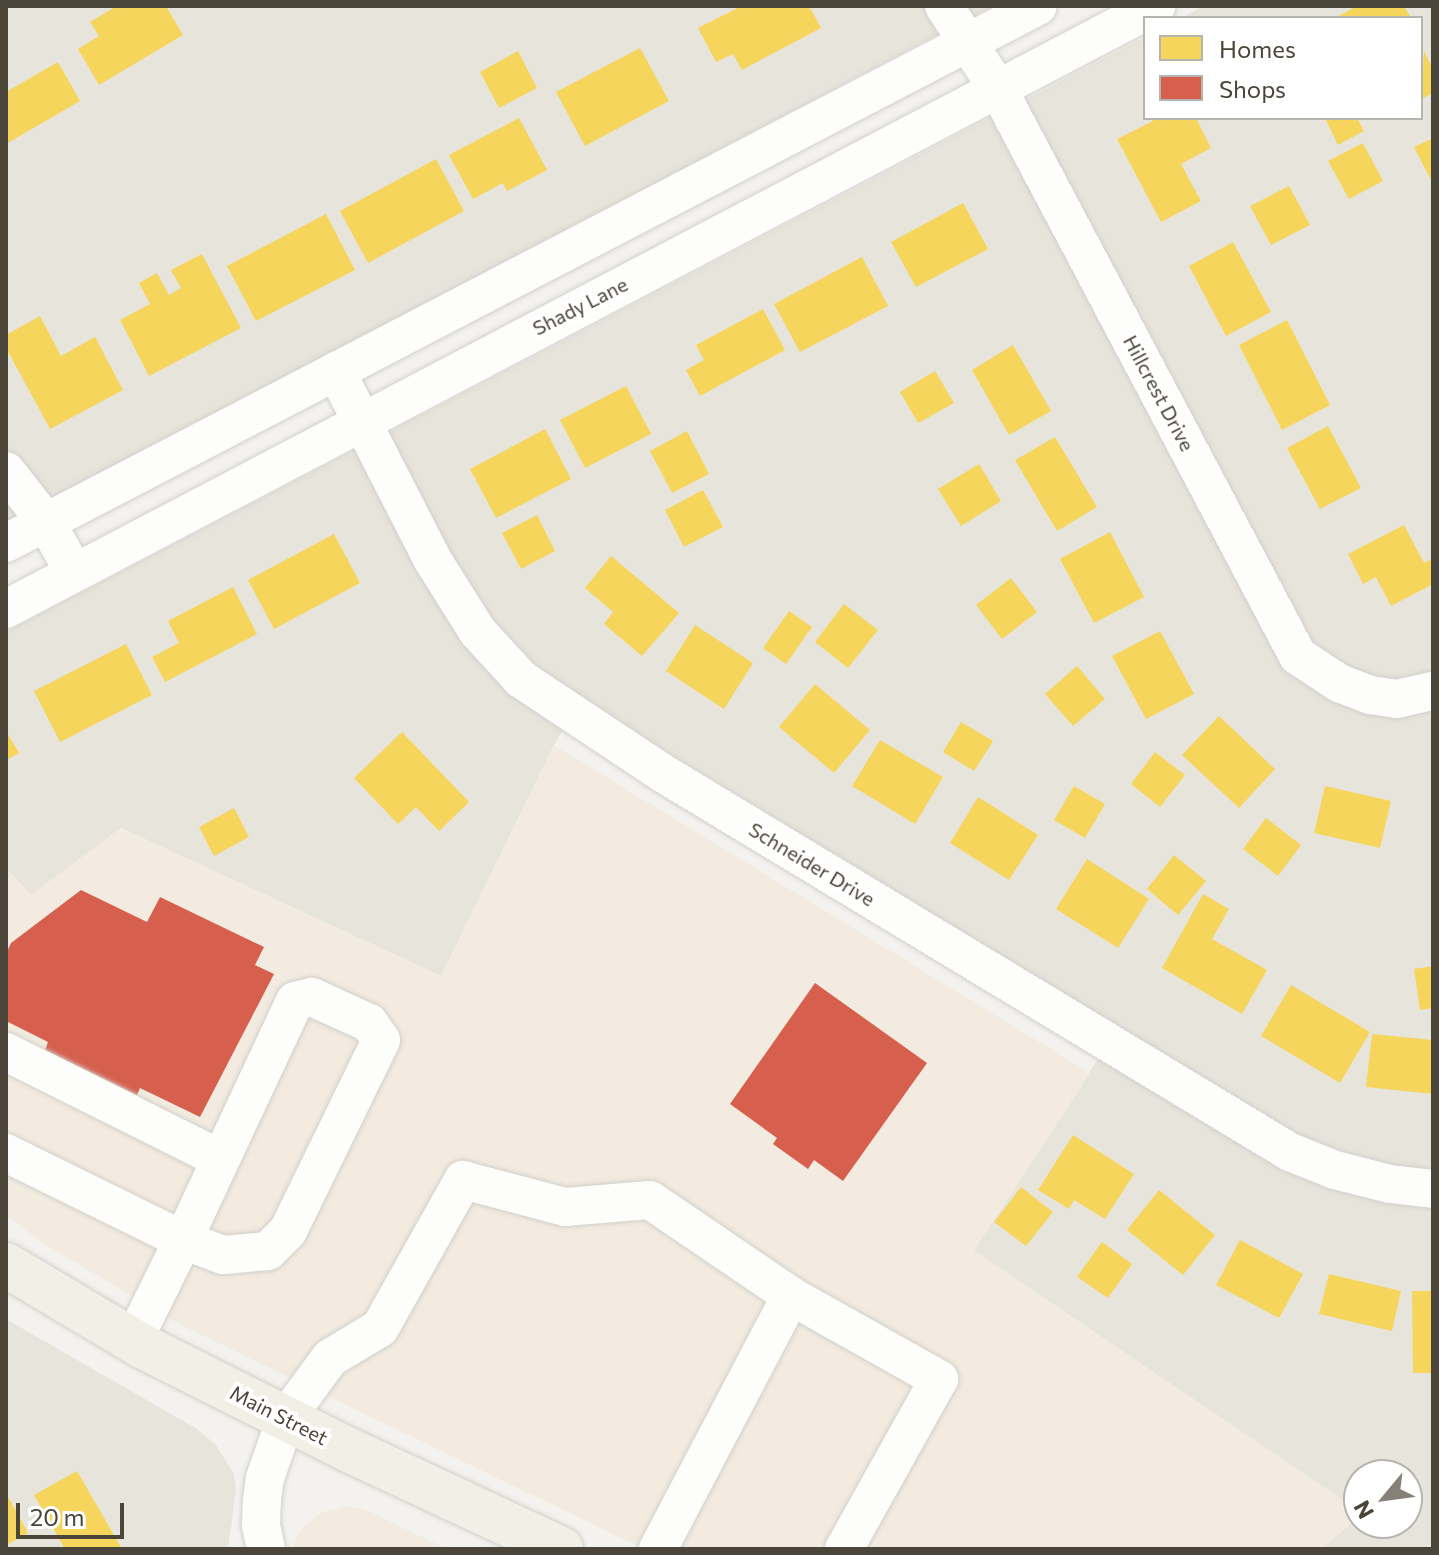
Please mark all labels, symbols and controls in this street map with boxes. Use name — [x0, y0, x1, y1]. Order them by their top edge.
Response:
legend — [1143, 16, 1423, 120]
text: Homes — [1219, 34, 1296, 63]
text: Shops — [1219, 74, 1286, 103]
street label: Shady Lane — [529, 272, 631, 340]
street label: Hillcrest Drive — [1118, 331, 1200, 455]
street label: Schneider Drive — [745, 817, 879, 911]
street label: Main Street — [226, 1380, 332, 1450]
north arrow — [1343, 1459, 1423, 1539]
scale bar — [20, 1487, 128, 1537]
text: N — [1348, 1496, 1379, 1524]
text: 20 m — [30, 1502, 84, 1531]

